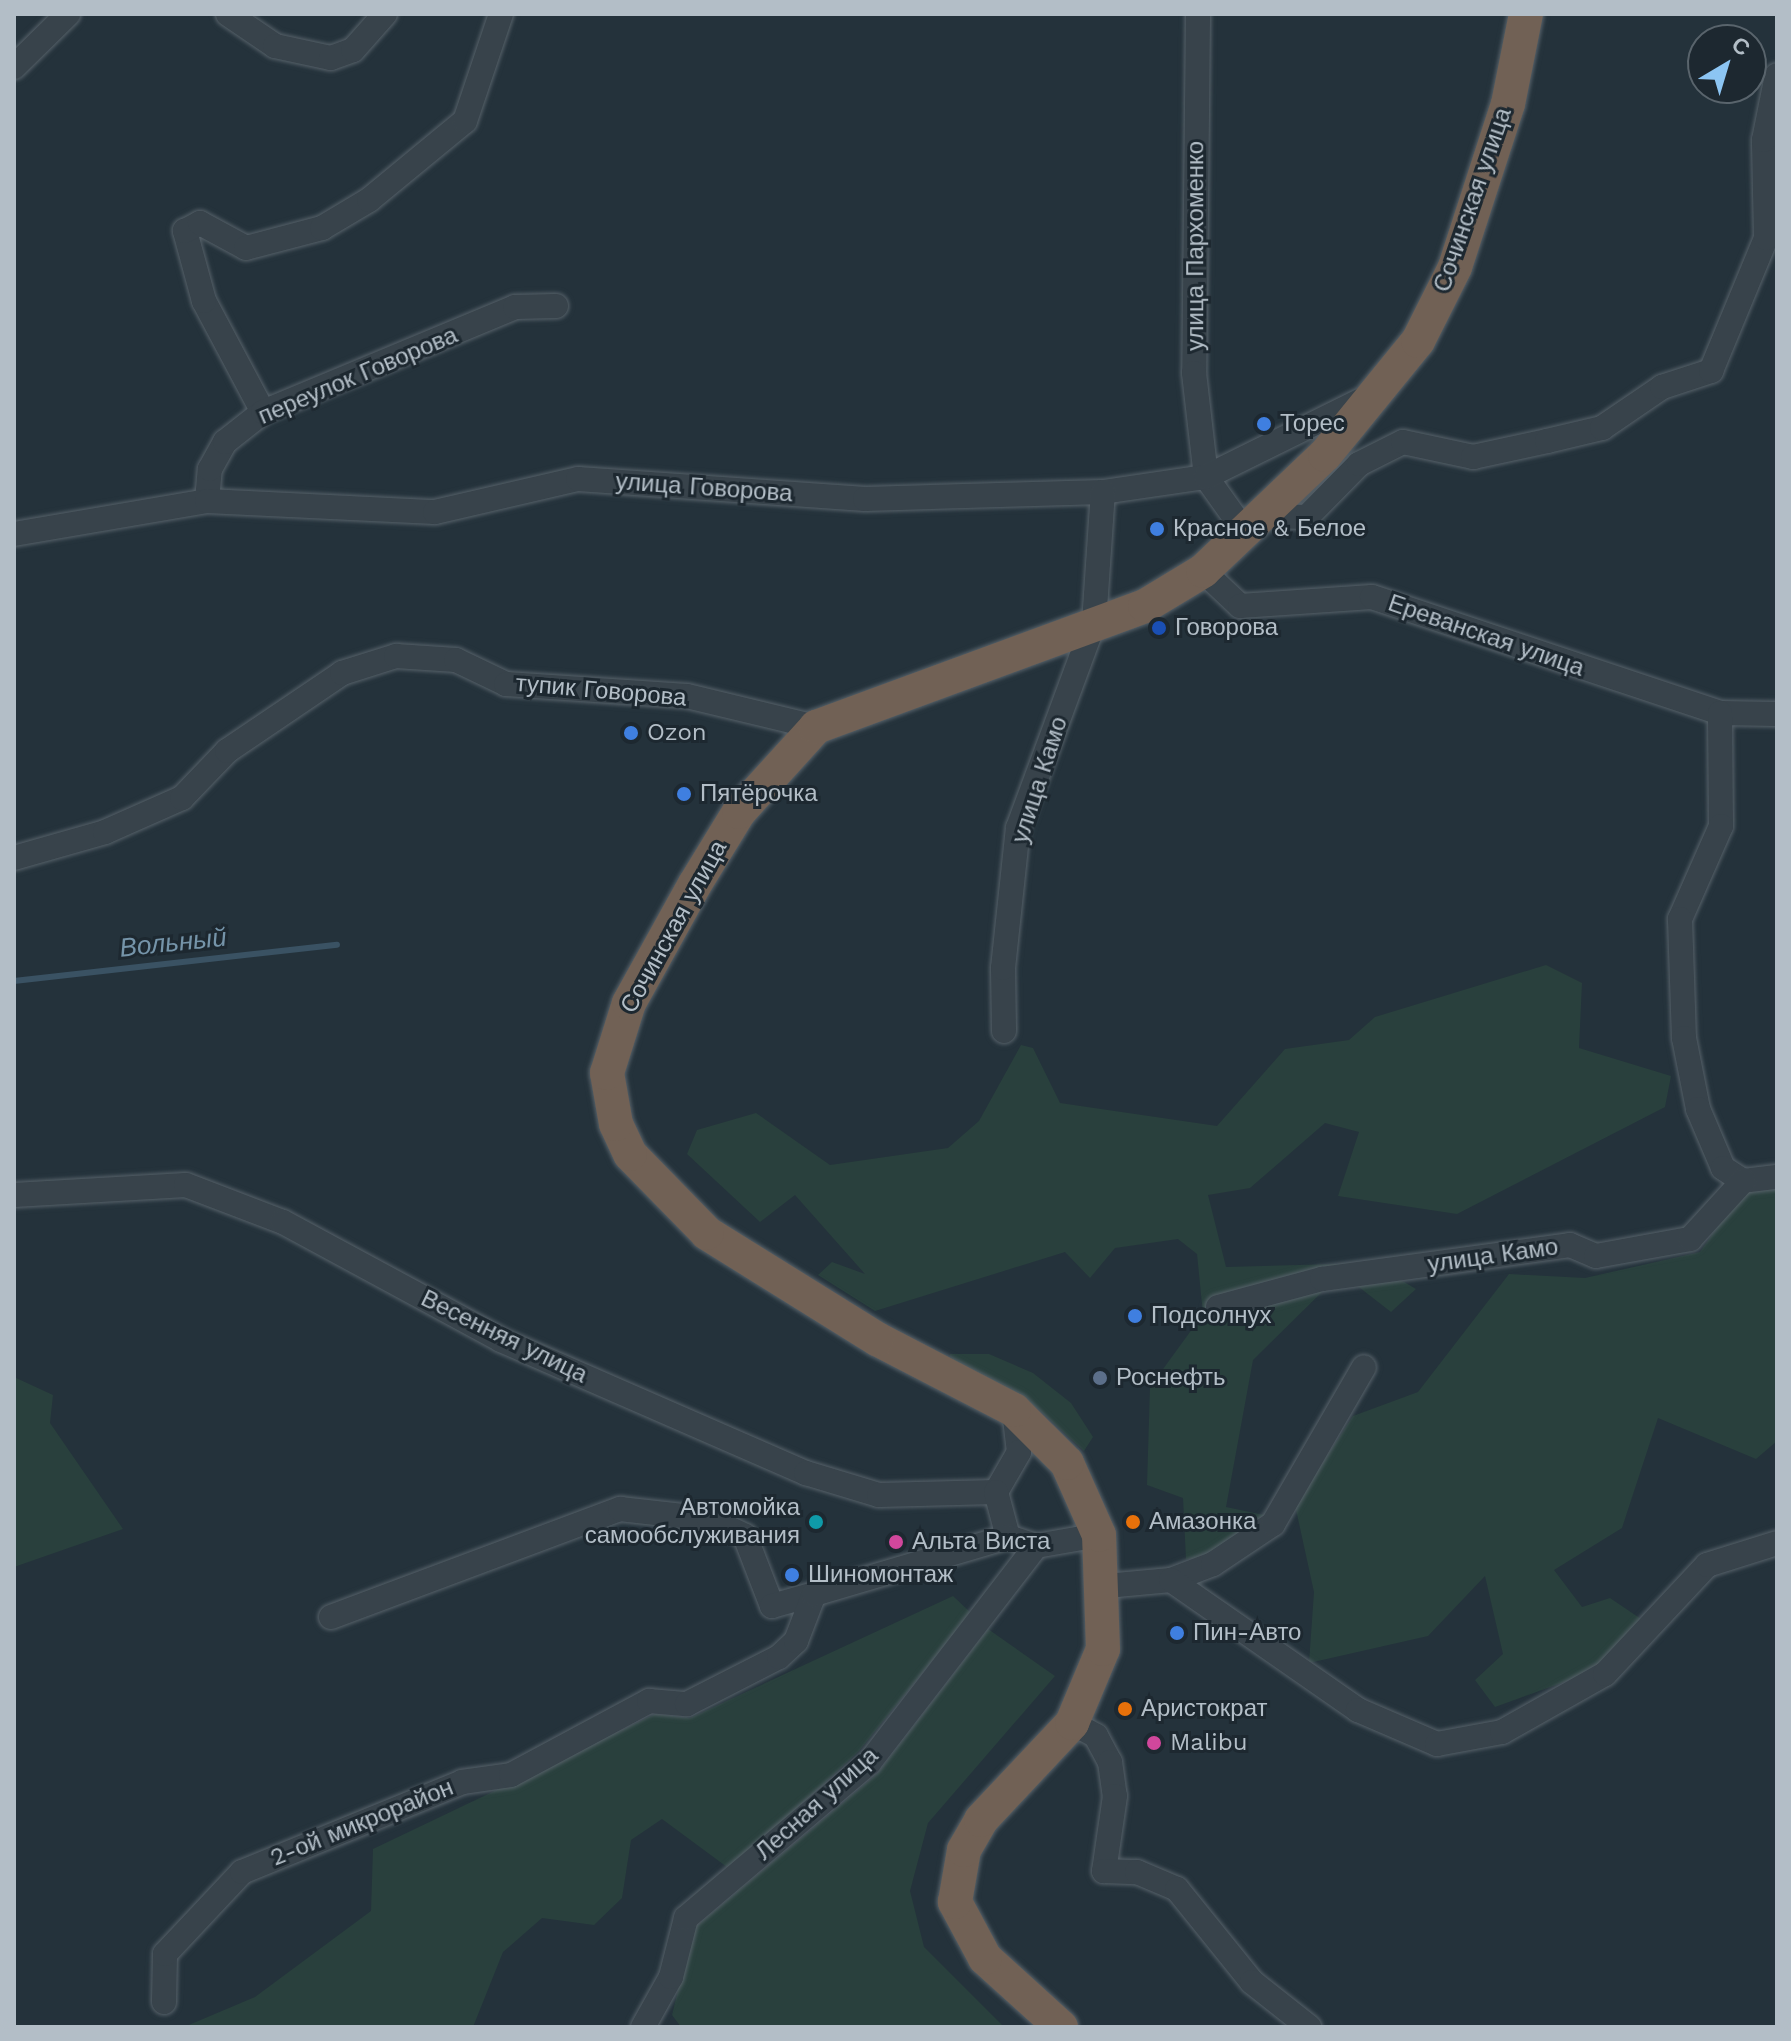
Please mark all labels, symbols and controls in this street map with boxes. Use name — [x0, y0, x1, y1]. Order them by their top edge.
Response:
north arrow — [1687, 24, 1767, 104]
text: С — [1727, 32, 1755, 61]
street label: Сочинская улица — [1428, 104, 1518, 296]
street label: улица Пархоменко — [1182, 141, 1210, 351]
street label: переулок Говорова — [254, 321, 462, 431]
place label: Торес — [1280, 410, 1345, 438]
marker: Торес — [1255, 415, 1273, 433]
street label: улица Говорова — [615, 467, 793, 509]
place label: Красное & Белое — [1173, 515, 1366, 543]
marker: Красное & Белое — [1148, 520, 1166, 538]
street label: Ереванская улица — [1384, 589, 1588, 683]
place label: Говорова — [1175, 614, 1278, 642]
marker: Говорова — [1150, 619, 1168, 637]
street label: тупик Говорова — [514, 669, 688, 713]
street label: улица Камо — [1006, 713, 1074, 847]
place label: Ozon — [647, 719, 707, 747]
marker: Ozon — [622, 724, 640, 742]
place label: Пятёрочка — [700, 780, 818, 808]
marker: Пятёрочка — [675, 785, 693, 803]
street label: Сочинская улица — [615, 836, 733, 1018]
water label: Вольный — [118, 922, 228, 964]
street label: улица Камо — [1426, 1233, 1560, 1279]
street label: Весенняя улица — [416, 1284, 592, 1390]
place label: Подсолнух — [1151, 1302, 1271, 1330]
marker: Подсолнух — [1126, 1307, 1144, 1325]
place label: Роснефть — [1116, 1364, 1226, 1392]
marker: Роснефть — [1091, 1369, 1109, 1387]
place label: Автомойка самообслуживания — [585, 1494, 800, 1550]
place label: Амазонка — [1149, 1508, 1256, 1536]
marker: Автомойка самообслуживания — [807, 1513, 825, 1531]
marker: Амазонка — [1124, 1513, 1142, 1531]
place label: Альта Виста — [912, 1528, 1050, 1556]
marker: Альта Виста — [887, 1533, 905, 1551]
place label: Шиномонтаж — [808, 1561, 953, 1589]
marker: Шиномонтаж — [783, 1566, 801, 1584]
place label: Пин-Авто — [1193, 1619, 1301, 1647]
marker: Пин-Авто — [1168, 1624, 1186, 1642]
place label: Аристократ — [1141, 1695, 1267, 1723]
marker: Аристократ — [1116, 1700, 1134, 1718]
place label: Malibu — [1170, 1729, 1248, 1757]
marker: Malibu — [1145, 1734, 1163, 1752]
street label: Лесная улица — [750, 1741, 884, 1867]
street label: 2-ой микрорайон — [266, 1773, 458, 1873]

